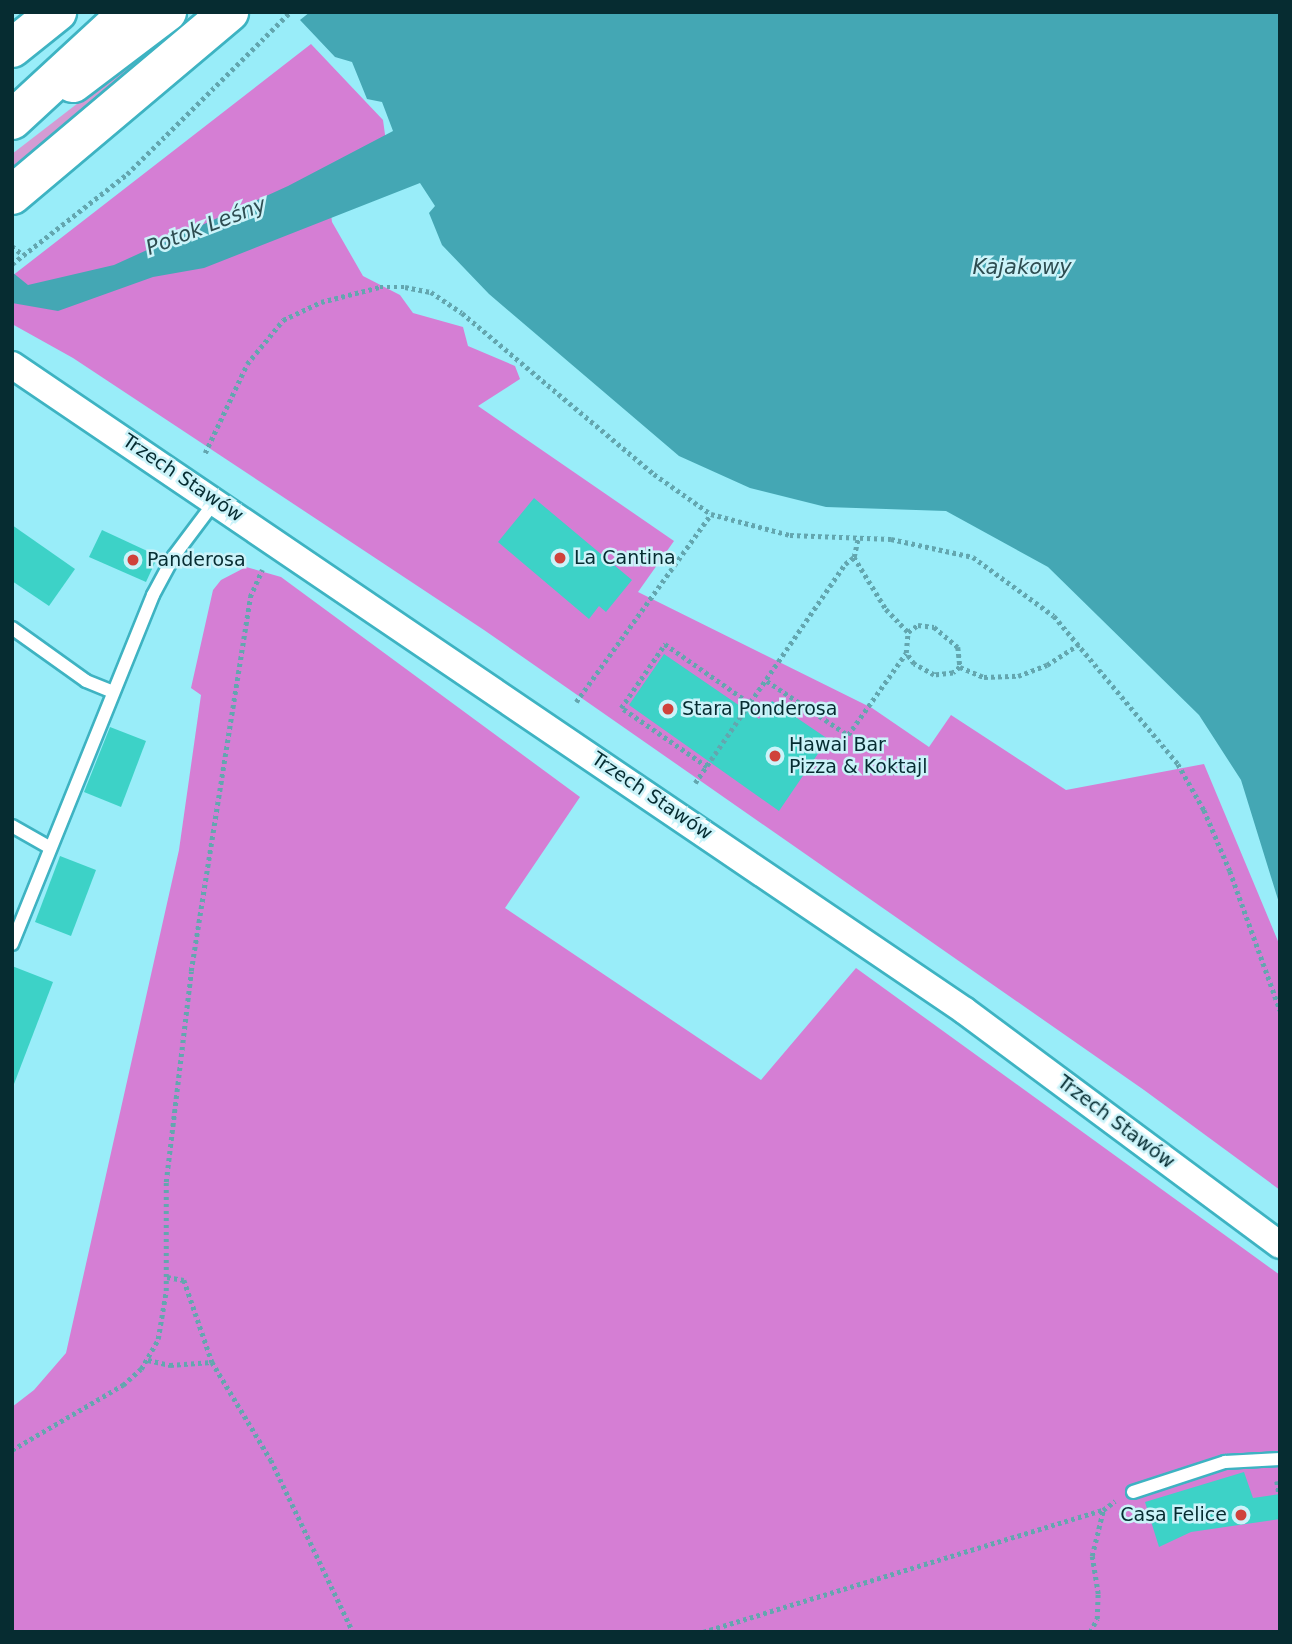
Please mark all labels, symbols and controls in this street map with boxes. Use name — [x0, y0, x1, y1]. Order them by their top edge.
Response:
water label: Potok Leśny — [142, 192, 270, 260]
water label: Kajakowy — [972, 254, 1072, 280]
street label: Trzech Stawów — [118, 429, 248, 527]
place label: La Cantina — [574, 547, 676, 569]
place label: Panderosa — [147, 549, 246, 571]
marker: La Cantina — [552, 550, 568, 566]
marker: Panderosa — [125, 552, 141, 568]
place label: Stara Ponderosa — [682, 698, 837, 720]
marker: Stara Ponderosa — [660, 701, 676, 717]
place label: Hawai Bar Pizza & Koktajl — [789, 734, 928, 778]
street label: Trzech Stawów — [587, 747, 717, 845]
marker: Hawai Bar Pizza & Koktajl — [767, 748, 783, 764]
street label: Trzech Stawów — [1053, 1071, 1179, 1173]
place label: Casa Felice — [1120, 1504, 1227, 1526]
marker: Casa Felice — [1233, 1507, 1249, 1523]

